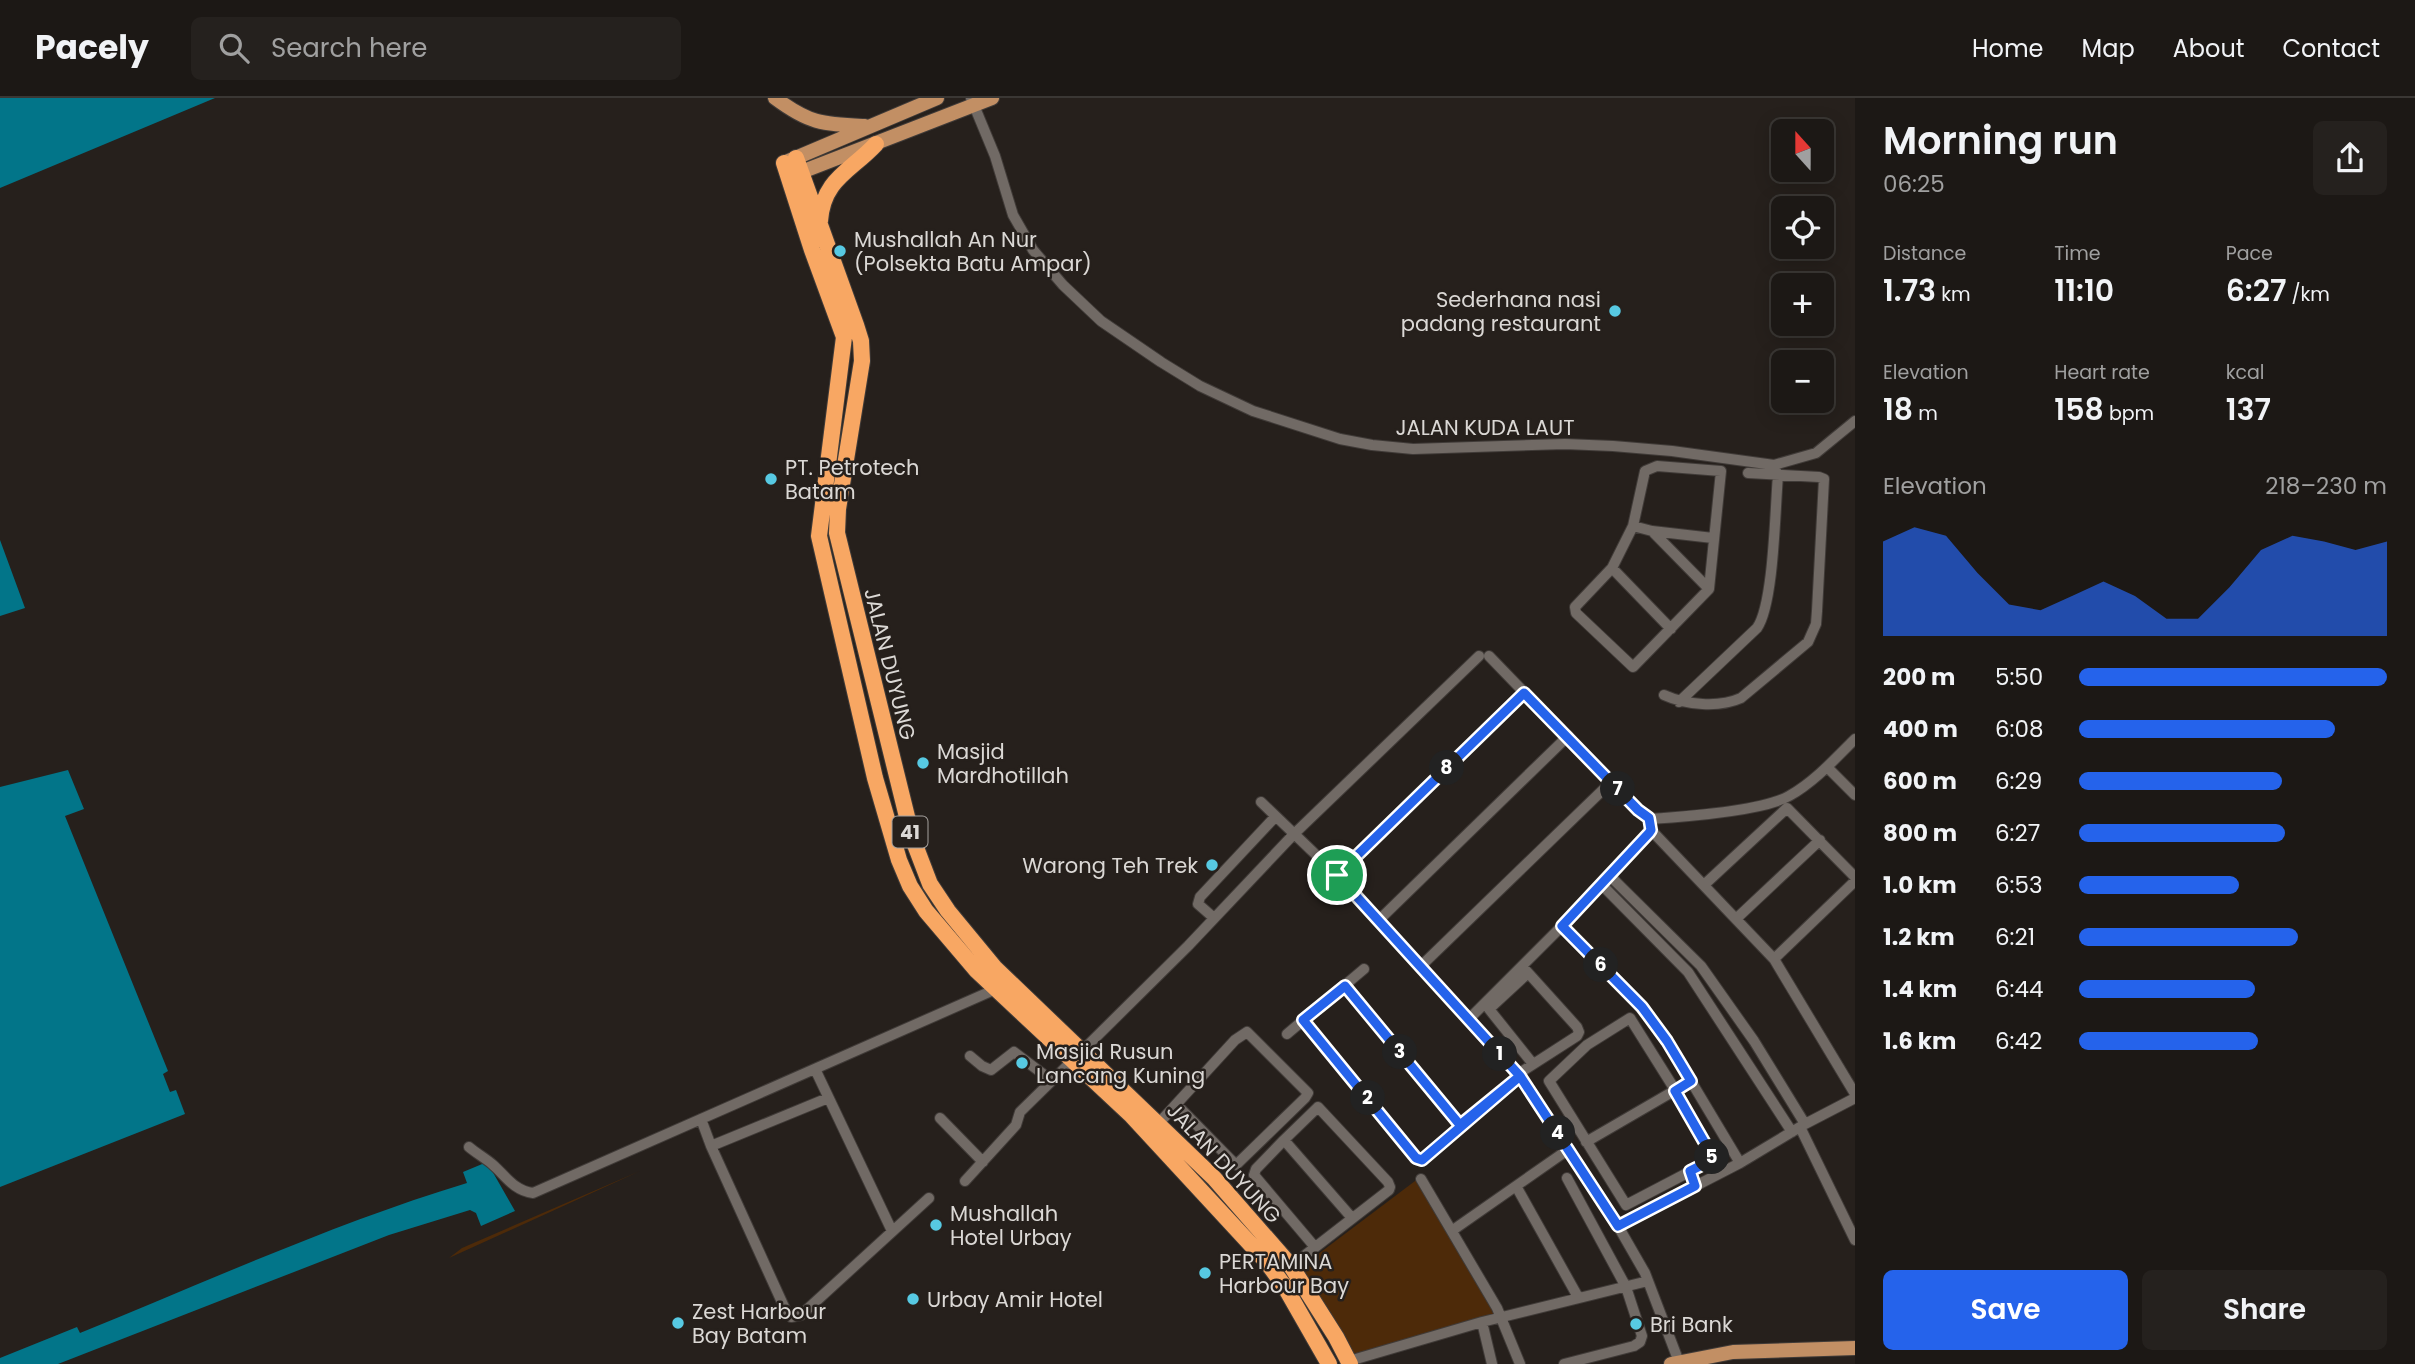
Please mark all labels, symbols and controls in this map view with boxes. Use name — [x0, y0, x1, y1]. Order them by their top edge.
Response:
search box — [191, 17, 681, 80]
text: Pacely — [35, 24, 149, 71]
icon: search — [215, 29, 253, 67]
text: Search here — [271, 30, 428, 66]
text: Home — [1972, 32, 2044, 65]
text: Map — [2082, 32, 2135, 65]
text: About — [2173, 32, 2244, 65]
text: Contact — [2282, 32, 2380, 65]
text: Morning run — [1883, 114, 2118, 167]
north arrow — [1771, 119, 1834, 182]
map controls — [1771, 119, 1834, 413]
button: share — [2313, 121, 2387, 195]
text: 06:25 — [1883, 168, 1945, 200]
button: locate — [1771, 196, 1834, 259]
place label: Mushallah An Nur (Polsekta Batu Ampar) — [854, 225, 1092, 278]
text: Distance — [1883, 240, 1966, 267]
text: Time — [2054, 240, 2101, 267]
text: Pace — [2226, 240, 2273, 267]
marker: Mushallah An Nur (Polsekta Batu Ampar) — [832, 243, 848, 259]
text: 1.73 — [1883, 269, 1936, 312]
text: 11:10 — [2054, 269, 2114, 312]
text: 6:27 — [2226, 269, 2286, 312]
button: + — [1771, 273, 1834, 336]
text: km — [1936, 281, 1971, 308]
text: /km — [2286, 281, 2330, 308]
place label: Sederhana nasi padang restaurant — [1401, 285, 1601, 338]
marker: Sederhana nasi padang restaurant — [1607, 303, 1623, 319]
button: − — [1771, 350, 1834, 413]
text: Elevation — [1883, 359, 1969, 386]
text: Heart rate — [2054, 359, 2150, 386]
text: kcal — [2226, 359, 2265, 386]
text: 18 — [1883, 388, 1913, 431]
text: 158 — [2054, 388, 2104, 431]
text: 137 — [2226, 388, 2271, 431]
text: m — [1913, 400, 1938, 427]
text: bpm — [2104, 400, 2154, 427]
street label: JALAN KUDA LAUT — [1395, 413, 1575, 442]
place label: PT. Petrotech Batam — [785, 453, 919, 506]
text: Elevation — [1883, 470, 1987, 502]
text: 218–230 m — [2265, 470, 2387, 502]
marker: PT. Petrotech Batam — [763, 471, 779, 487]
street label: JALAN DUYUNG — [857, 585, 923, 743]
text: 200 m — [1883, 661, 1955, 693]
text: 5:50 — [1995, 661, 2043, 693]
text: 400 m — [1883, 713, 1958, 745]
text: 6:08 — [1995, 713, 2043, 745]
place label: Masjid Mardhotillah — [937, 737, 1069, 790]
pin: 8 — [1430, 750, 1464, 786]
text: 8 — [1440, 754, 1453, 781]
marker: Masjid Mardhotillah — [915, 755, 931, 771]
text: 600 m — [1883, 765, 1957, 797]
text: 6:29 — [1995, 765, 2042, 797]
pin: 7 — [1600, 772, 1636, 806]
text: 7 — [1612, 775, 1623, 802]
road number: 41 — [892, 817, 928, 848]
text: 800 m — [1883, 817, 1957, 849]
text: 6:27 — [1995, 817, 2040, 849]
pin — [1307, 845, 1367, 905]
place label: Warong Teh Trek — [1022, 851, 1198, 880]
icon: arrive — [1318, 856, 1356, 894]
marker: Warong Teh Trek — [1204, 857, 1220, 873]
text: 1.0 km — [1883, 869, 1957, 901]
text: 6:53 — [1995, 869, 2043, 901]
text: 1.2 km — [1883, 921, 1955, 953]
text: 6:21 — [1995, 921, 2035, 953]
pin: 6 — [1584, 948, 1618, 982]
text: 6 — [1594, 951, 1607, 978]
text: 1.4 km — [1883, 973, 1957, 1005]
text: 6:44 — [1995, 973, 2043, 1005]
text: 1.6 km — [1883, 1025, 1956, 1057]
text: 6:42 — [1995, 1025, 2042, 1057]
pin: 3 — [1382, 1034, 1418, 1070]
place label: Masjid Rusun Lancang Kuning — [1036, 1037, 1205, 1090]
pin: 1 — [1482, 1037, 1518, 1072]
text: 3 — [1394, 1038, 1405, 1065]
text: 1 — [1496, 1040, 1503, 1067]
marker: Masjid Rusun Lancang Kuning — [1014, 1055, 1030, 1071]
pin: 2 — [1350, 1080, 1386, 1116]
text: 2 — [1362, 1084, 1373, 1111]
street label: JALAN DUYUNG — [1160, 1096, 1288, 1230]
pin: 4 — [1540, 1116, 1576, 1150]
text: 4 — [1551, 1119, 1564, 1146]
pin: 5 — [1694, 1140, 1730, 1174]
text: 5 — [1705, 1143, 1718, 1170]
place label: Mushallah Hotel Urbay — [950, 1199, 1072, 1252]
marker: Mushallah Hotel Urbay — [928, 1217, 944, 1233]
place label: PERTAMINA Harbour Bay — [1219, 1247, 1349, 1300]
marker: PERTAMINA Harbour Bay — [1197, 1265, 1213, 1281]
button: Save — [1883, 1270, 2128, 1350]
button: Share — [2142, 1270, 2387, 1350]
place label: Urbay Amir Hotel — [927, 1285, 1103, 1314]
marker: Urbay Amir Hotel — [905, 1291, 921, 1307]
place label: Zest Harbour Bay Batam — [692, 1297, 826, 1350]
place label: Bri Bank — [1650, 1310, 1733, 1339]
marker: Zest Harbour Bay Batam — [670, 1315, 686, 1331]
marker: Bri Bank — [1628, 1316, 1644, 1332]

